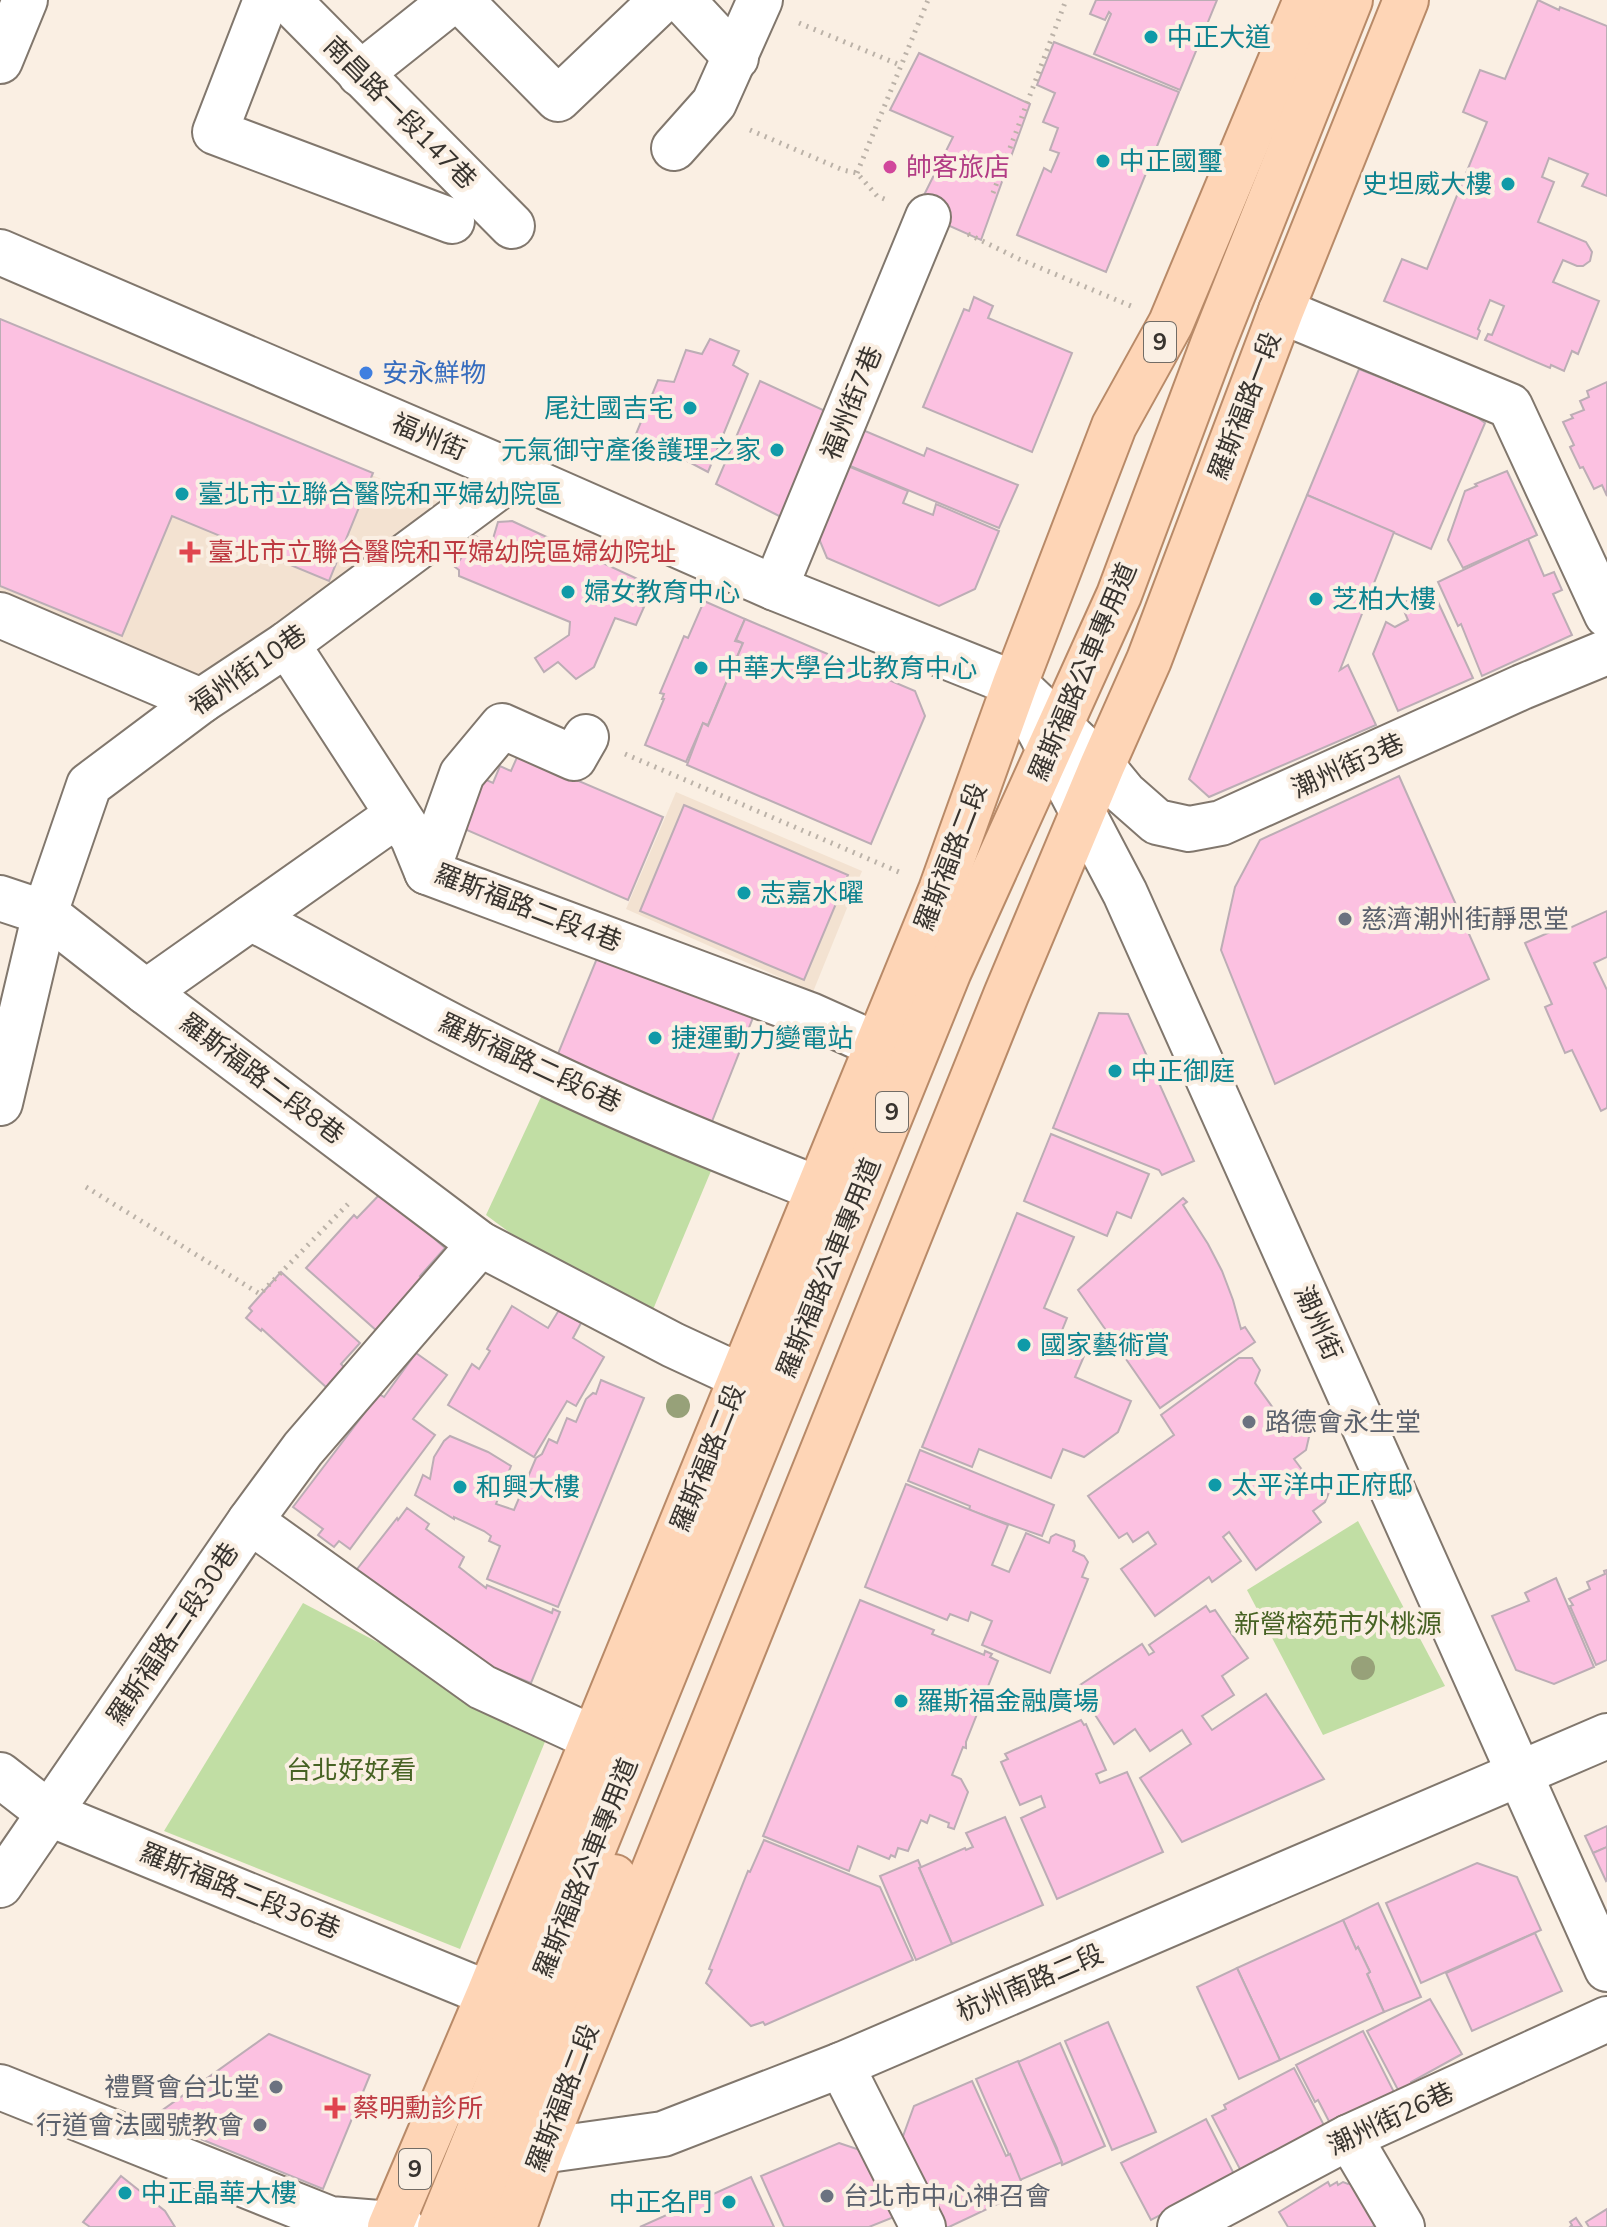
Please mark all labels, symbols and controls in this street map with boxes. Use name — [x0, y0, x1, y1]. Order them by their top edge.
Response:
place label: 中正大道 — [1167, 20, 1271, 55]
marker: 中正大道 — [1142, 28, 1160, 46]
street label: 南昌路一段147巷 — [316, 29, 484, 197]
place label: 中正國璽 — [1119, 144, 1223, 179]
place label: 帥客旅店 — [906, 150, 1010, 185]
marker: 中正國璽 — [1094, 152, 1112, 170]
marker: 帥客旅店 — [881, 158, 899, 176]
place label: 史坦威大樓 — [1362, 167, 1492, 202]
marker: 史坦威大樓 — [1499, 175, 1517, 193]
road number: 9 — [1144, 322, 1176, 362]
street label: 羅斯福路一段 — [1201, 327, 1289, 485]
street label: 福州街7巷 — [813, 341, 891, 465]
place label: 安永鮮物 — [382, 356, 486, 391]
marker: 安永鮮物 — [357, 364, 375, 382]
place label: 尾辻國吉宅 — [544, 391, 674, 426]
marker: 尾辻國吉宅 — [681, 399, 699, 417]
street label: 福州街 — [386, 406, 472, 468]
place label: 元氣御守產後護理之家 — [501, 433, 761, 468]
marker: 元氣御守產後護理之家 — [768, 441, 786, 459]
place label: 臺北市立聯合醫院和平婦幼院區 — [198, 477, 562, 512]
marker: 臺北市立聯合醫院和平婦幼院區 — [173, 485, 191, 503]
place label: 臺北市立聯合醫院和平婦幼院區婦幼院址 — [208, 535, 676, 570]
marker: 臺北市立聯合醫院和平婦幼院區婦幼院址 — [179, 541, 201, 563]
street label: 羅斯福路公車專用道 — [1021, 557, 1145, 787]
place label: 婦女教育中心 — [584, 575, 740, 610]
place label: 芝柏大樓 — [1332, 582, 1436, 617]
marker: 婦女教育中心 — [559, 583, 577, 601]
marker: 芝柏大樓 — [1307, 590, 1325, 608]
street label: 福州街10巷 — [183, 617, 313, 723]
place label: 中華大學台北教育中心 — [717, 651, 977, 686]
marker: 中華大學台北教育中心 — [692, 659, 710, 677]
street label: 潮州街3巷 — [1286, 726, 1410, 806]
street label: 羅斯福路二段 — [907, 778, 995, 936]
street label: 羅斯福路二段4巷 — [429, 856, 627, 960]
place label: 志嘉水曜 — [760, 876, 864, 911]
marker: 志嘉水曜 — [735, 884, 753, 902]
place label: 慈濟潮州街靜思堂 — [1361, 902, 1569, 937]
marker: 慈濟潮州街靜思堂 — [1336, 910, 1354, 928]
street label: 羅斯福路二段6巷 — [433, 1005, 627, 1121]
street label: 羅斯福路二段8巷 — [173, 1006, 351, 1152]
place label: 捷運動力變電站 — [671, 1021, 853, 1056]
marker: 捷運動力變電站 — [646, 1029, 664, 1047]
place label: 中正御庭 — [1131, 1054, 1235, 1089]
marker: 中正御庭 — [1106, 1062, 1124, 1080]
road number: 9 — [876, 1092, 908, 1132]
street label: 羅斯福路公車專用道 — [769, 1153, 889, 1383]
street label: 潮州街 — [1286, 1280, 1350, 1366]
place label: 國家藝術賞 — [1040, 1328, 1170, 1363]
marker: 國家藝術賞 — [1015, 1336, 1033, 1354]
street label: 羅斯福路二段 — [663, 1379, 753, 1537]
place label: 路德會永生堂 — [1265, 1405, 1421, 1440]
marker: 路德會永生堂 — [1240, 1413, 1258, 1431]
place label: 太平洋中正府邸 — [1231, 1468, 1413, 1503]
place label: 和興大樓 — [476, 1470, 580, 1505]
marker: 太平洋中正府邸 — [1206, 1476, 1224, 1494]
marker: 和興大樓 — [451, 1478, 469, 1496]
street label: 羅斯福路二段30巷 — [99, 1536, 247, 1732]
park label: 新營榕苑市外桃源 — [1234, 1607, 1442, 1642]
place label: 羅斯福金融廣場 — [917, 1684, 1099, 1719]
marker: 羅斯福金融廣場 — [892, 1692, 910, 1710]
park label: 台北好好看 — [286, 1753, 416, 1788]
street label: 羅斯福路公車專用道 — [526, 1753, 646, 1983]
street label: 羅斯福路二段36巷 — [135, 1835, 345, 1947]
street label: 杭州南路二段 — [951, 1936, 1109, 2030]
street label: 羅斯福路二段 — [519, 2019, 607, 2177]
place label: 禮賢會台北堂 — [104, 2070, 260, 2105]
street label: 潮州街26巷 — [1322, 2075, 1460, 2163]
marker: 禮賢會台北堂 — [267, 2078, 285, 2096]
place label: 蔡明勳診所 — [353, 2091, 483, 2126]
marker: 蔡明勳診所 — [324, 2097, 346, 2119]
place label: 行道會法國號教會 — [36, 2108, 244, 2143]
marker: 行道會法國號教會 — [251, 2116, 269, 2134]
road number: 9 — [399, 2149, 431, 2189]
place label: 中正晶華大樓 — [141, 2176, 297, 2211]
place label: 台北市中心神召會 — [843, 2179, 1051, 2214]
marker: 中正晶華大樓 — [116, 2184, 134, 2202]
place label: 中正名門 — [609, 2185, 713, 2220]
marker: 台北市中心神召會 — [818, 2187, 836, 2205]
marker: 中正名門 — [720, 2193, 738, 2211]

